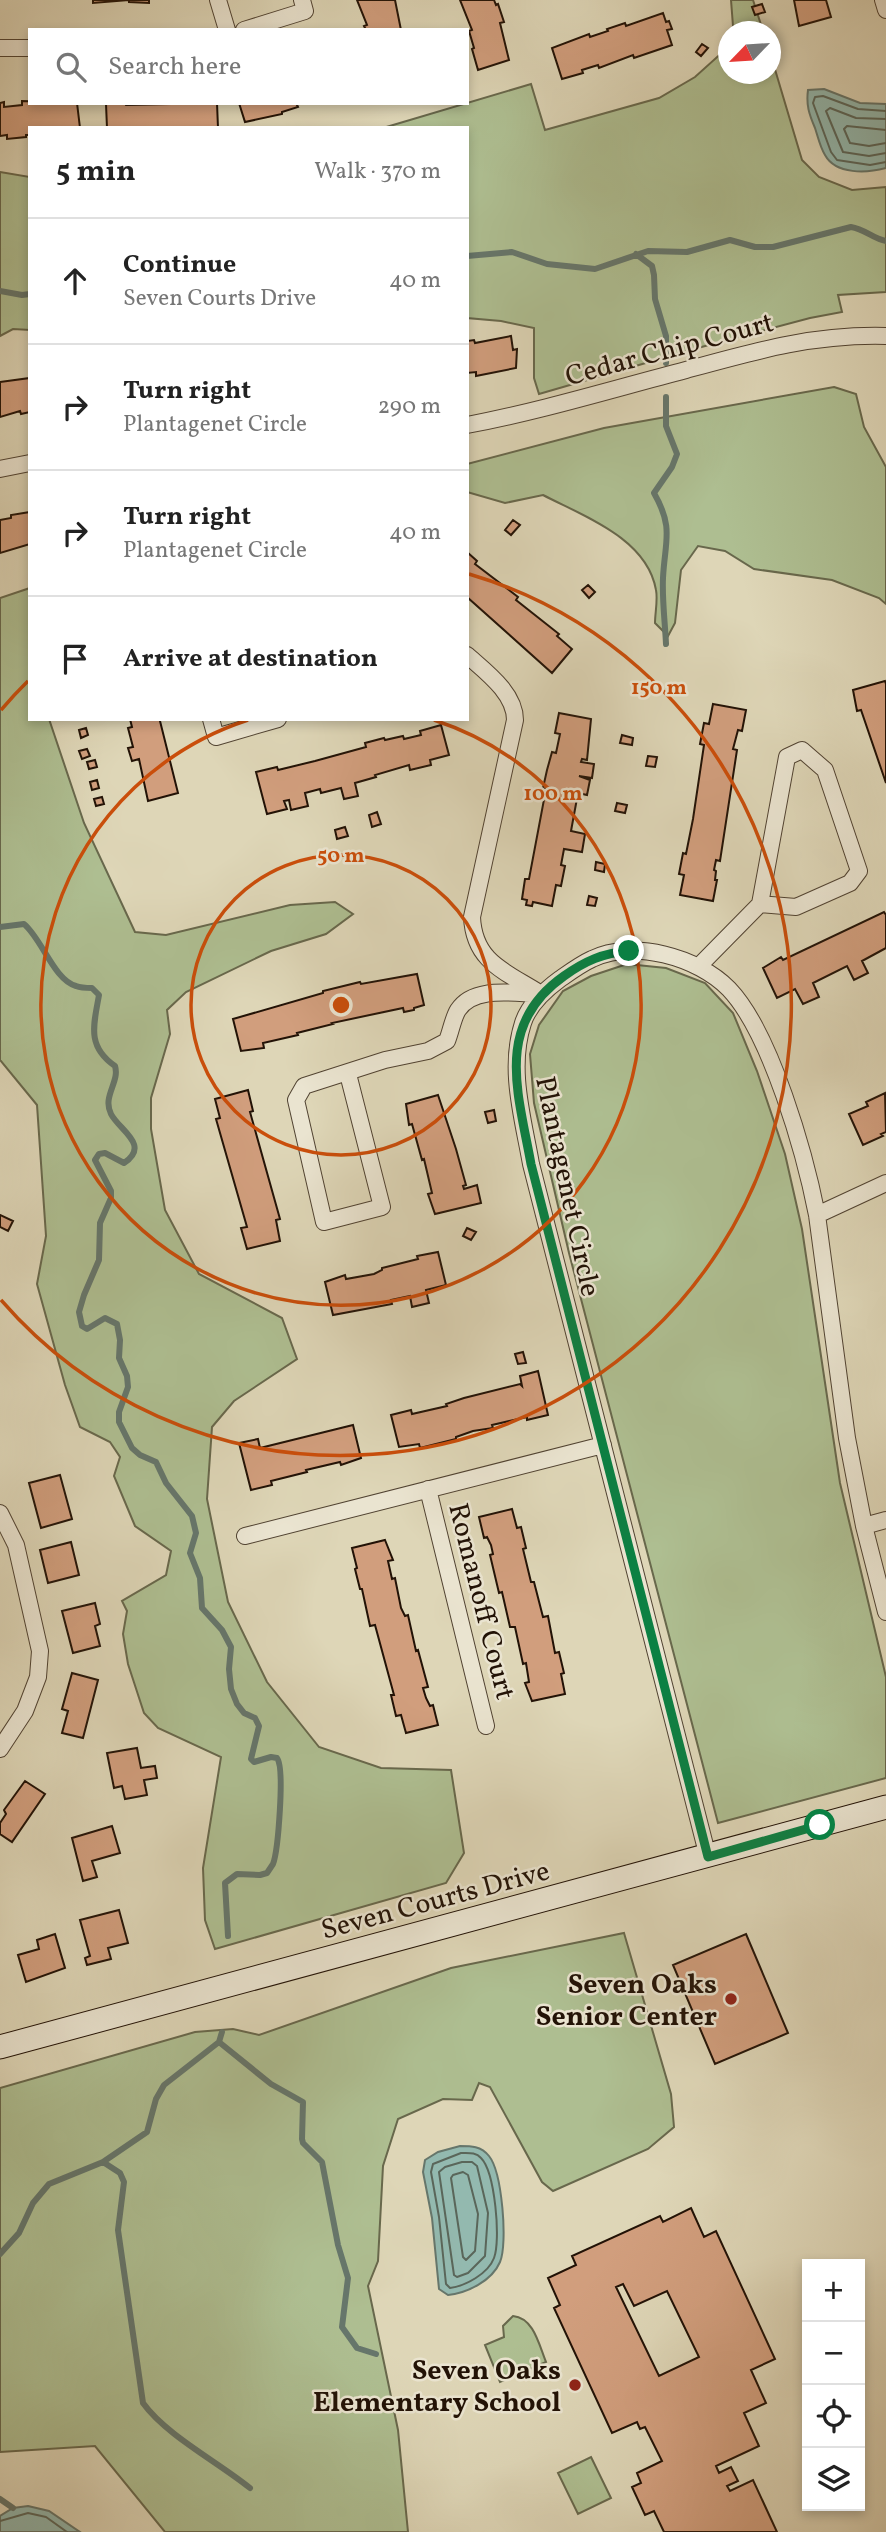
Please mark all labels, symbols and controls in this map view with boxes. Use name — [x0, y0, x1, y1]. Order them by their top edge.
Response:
north arrow — [718, 21, 781, 84]
search box — [28, 28, 469, 105]
icon: search — [52, 48, 90, 86]
text: Search here — [108, 49, 241, 85]
text: 5 min — [56, 151, 136, 193]
text: Walk · 370 m — [314, 156, 441, 188]
text: Continue — [123, 247, 236, 283]
icon: ahead — [56, 262, 94, 300]
text: 40 m — [389, 265, 441, 297]
text: Seven Courts Drive — [123, 283, 316, 315]
street label: Cedar Chip Court — [561, 304, 778, 397]
text: Turn right — [123, 373, 251, 409]
icon: right — [56, 388, 94, 426]
text: 290 m — [378, 391, 441, 423]
text: Plantagenet Circle — [123, 409, 307, 441]
text: Turn right — [123, 499, 251, 535]
icon: right — [56, 514, 94, 552]
text: 40 m — [389, 517, 441, 549]
text: Plantagenet Circle — [123, 535, 307, 567]
icon: arrive — [56, 640, 94, 678]
text: Arrive at destination — [123, 641, 378, 677]
text: 150 m — [631, 674, 687, 703]
text: 100 m — [523, 780, 583, 809]
text: 50 m — [317, 842, 365, 871]
route end — [613, 935, 644, 966]
centre of rings — [329, 993, 353, 1017]
street label: Plantagenet Circle — [524, 1073, 609, 1300]
street label: Romanoff Court — [437, 1499, 524, 1704]
route start — [804, 1809, 835, 1840]
street label: Seven Courts Drive — [317, 1852, 554, 1951]
place label: Seven Oaks Senior Center — [536, 1966, 717, 2037]
marker: Seven Oaks Senior Center — [723, 1991, 739, 2007]
map controls — [802, 2259, 865, 2511]
button: + — [802, 2259, 865, 2322]
button: − — [802, 2322, 865, 2385]
place label: Seven Oaks Elementary School — [313, 2352, 561, 2423]
marker: Seven Oaks Elementary School — [567, 2377, 583, 2393]
button: locate — [802, 2385, 865, 2448]
button: layers — [802, 2448, 865, 2511]

